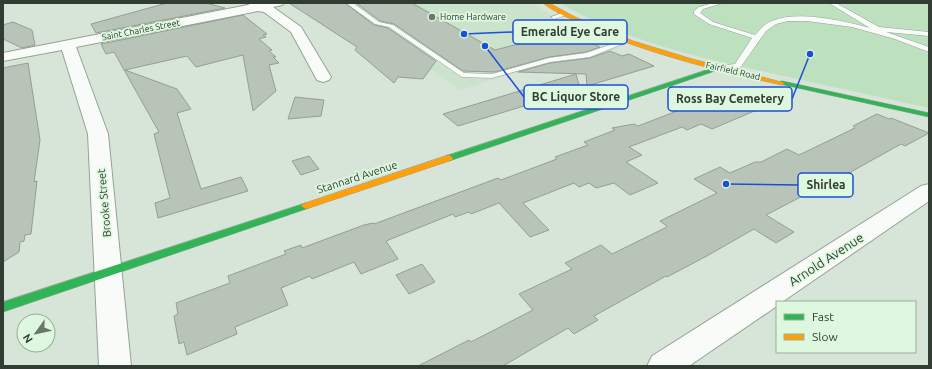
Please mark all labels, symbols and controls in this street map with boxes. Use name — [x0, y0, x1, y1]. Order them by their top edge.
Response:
marker: Home Hardware — [427, 12, 437, 22]
place label: Home Hardware — [440, 12, 506, 22]
street label: Saint Charles Street — [101, 17, 181, 42]
callout: Emerald Eye Care — [513, 20, 627, 44]
text: Emerald Eye Care — [521, 25, 619, 38]
street label: Fairfield Road — [705, 60, 761, 82]
callout: BC Liquor Store — [524, 85, 628, 109]
callout: Ross Bay Cemetery — [668, 87, 792, 111]
text: BC Liquor Store — [532, 90, 620, 103]
text: Ross Bay Cemetery — [676, 92, 785, 105]
street label: Stannard Avenue — [315, 158, 399, 196]
street label: Brooke Street — [95, 168, 113, 238]
callout: Shirlea — [798, 173, 853, 197]
text: Shirlea — [806, 178, 846, 191]
street label: Arnold Avenue — [786, 230, 866, 288]
legend — [776, 301, 916, 353]
text: Fast — [812, 310, 834, 323]
north arrow — [16, 313, 56, 353]
text: Slow — [812, 330, 838, 343]
text: N — [20, 332, 35, 345]

